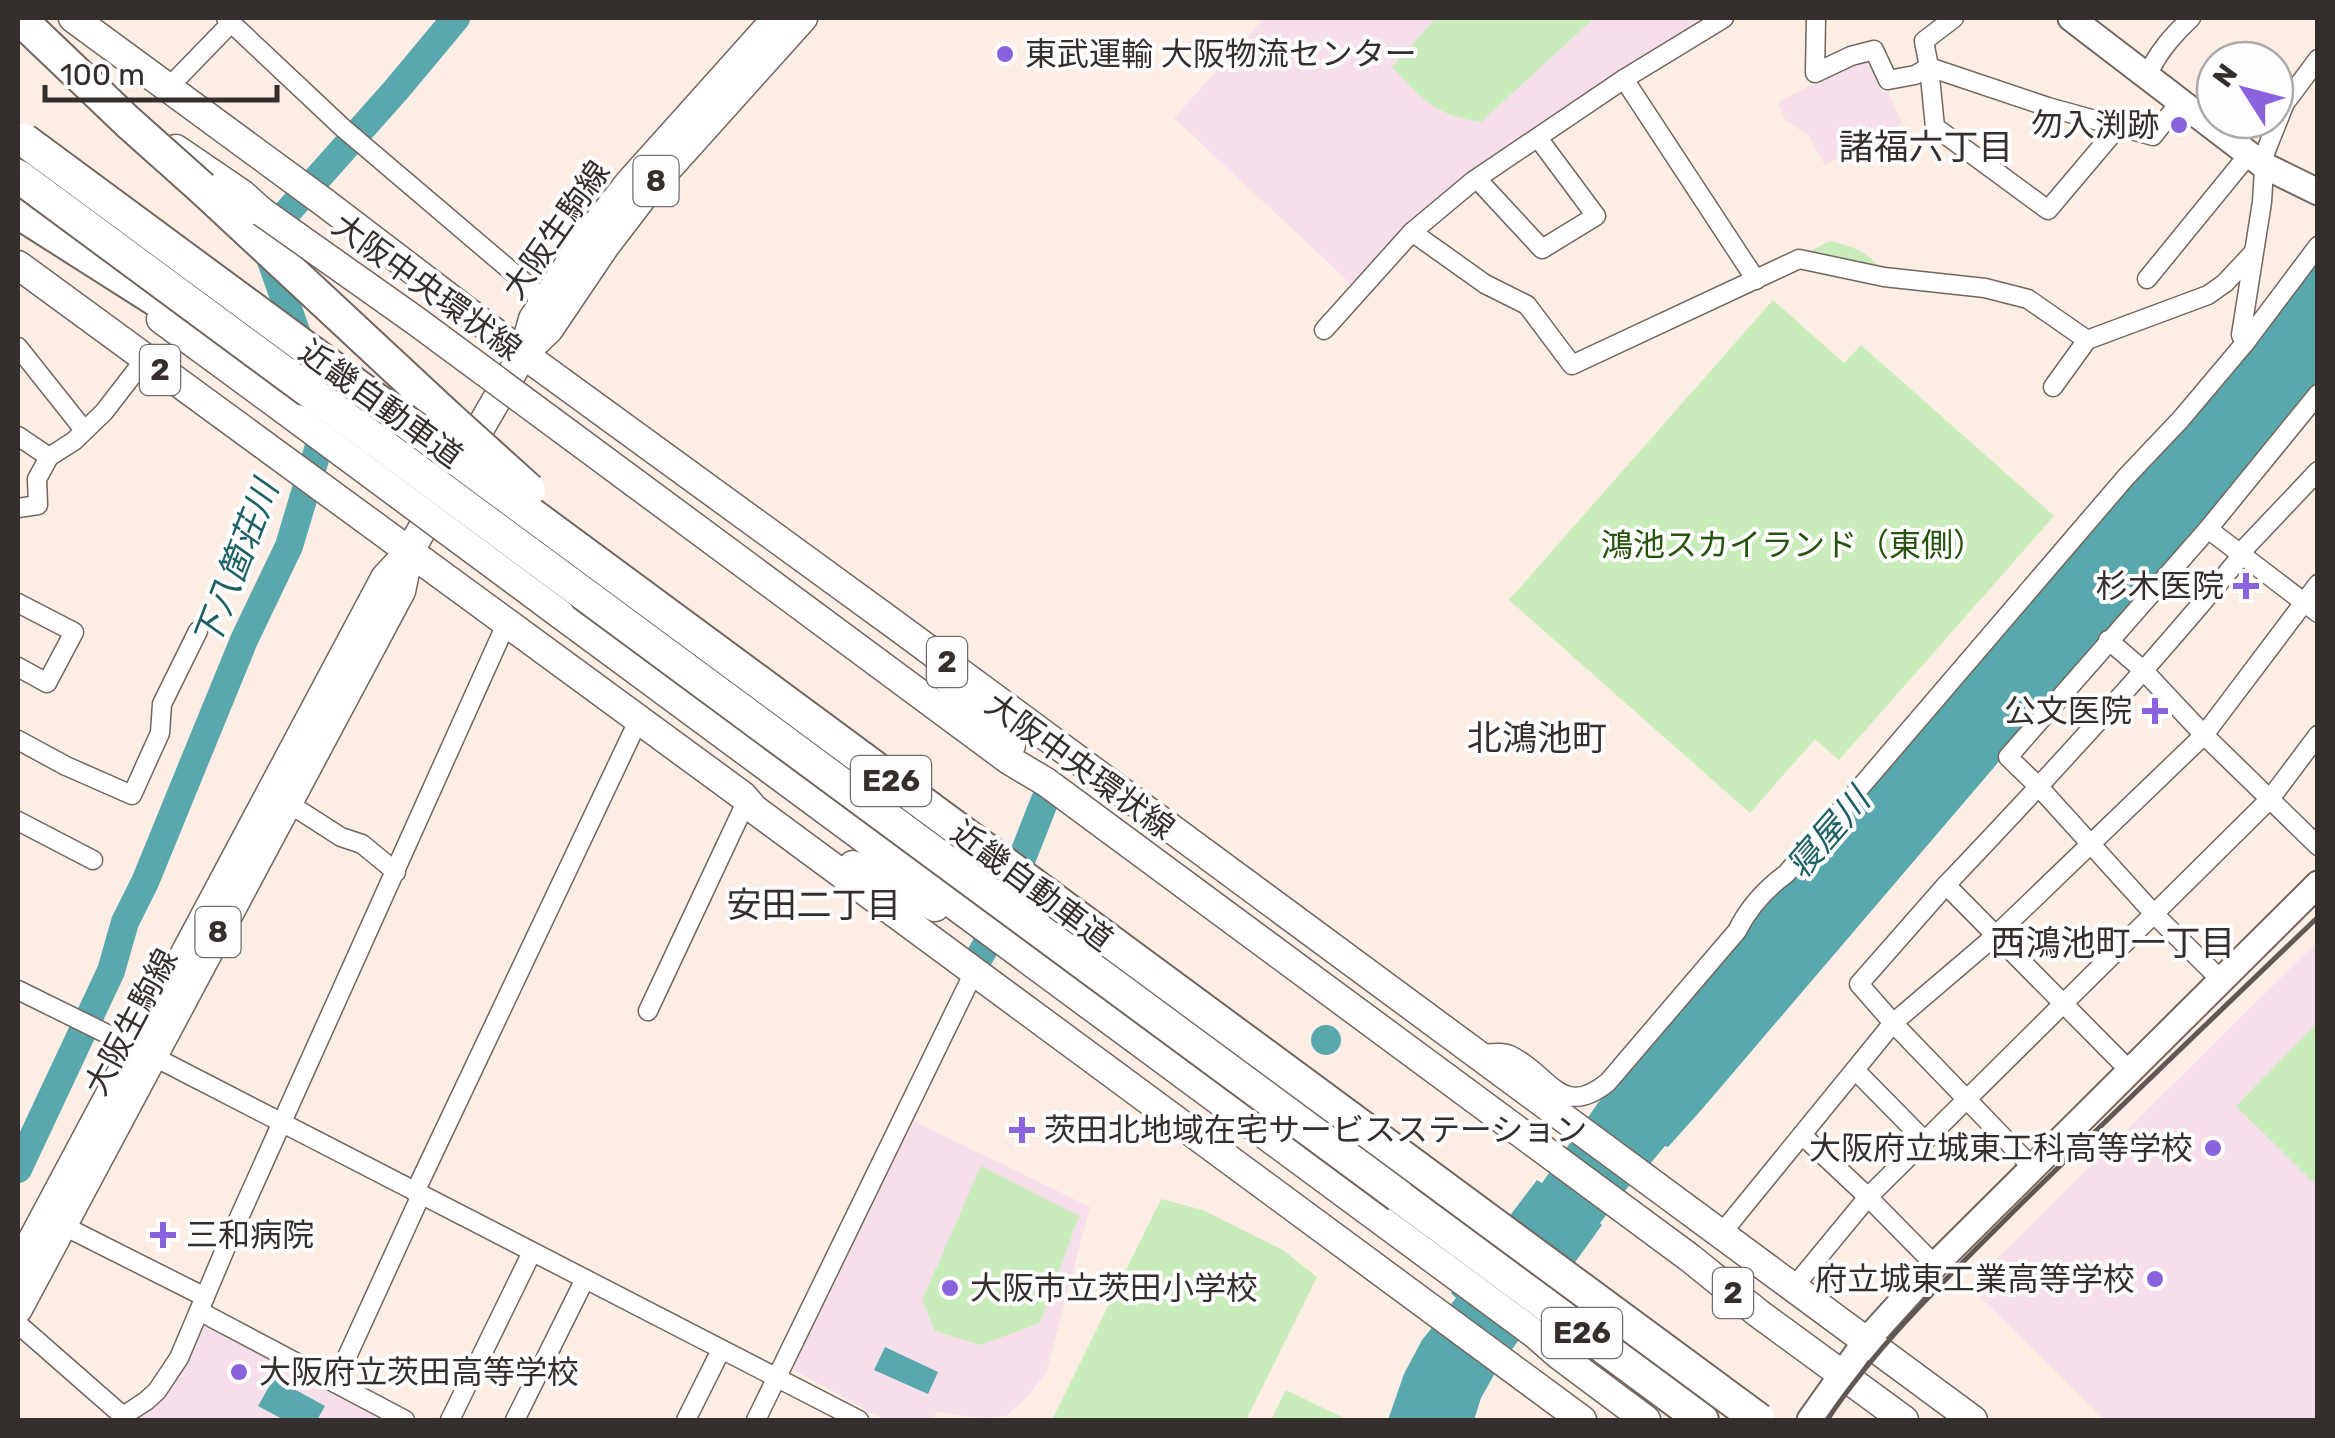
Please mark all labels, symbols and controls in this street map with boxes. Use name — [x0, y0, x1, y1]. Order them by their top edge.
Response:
place label: 東武運輸 大阪物流センター — [1025, 35, 1417, 73]
scale bar — [45, 40, 278, 102]
north arrow — [2195, 40, 2295, 140]
marker: 東武運輸 大阪物流センター — [994, 43, 1016, 65]
text: 100 m — [60, 57, 145, 93]
text: N — [2206, 58, 2244, 93]
place label: 勿入渕跡 — [2031, 106, 2159, 144]
marker: 勿入渕跡 — [2168, 114, 2190, 136]
district label: 諸福六丁目 — [1838, 126, 2014, 168]
street label: 大阪生駒線 — [495, 154, 617, 306]
road number: 8 — [634, 156, 678, 206]
street label: 大阪中央環状線 — [325, 206, 529, 368]
street label: 近畿自動車道 — [292, 332, 470, 476]
road number: 2 — [140, 345, 180, 395]
water label: 下八箇荘川 — [185, 471, 288, 653]
park label: 鴻池スカイランド（東側） — [1601, 526, 1985, 564]
place label: 杉木医院 — [2096, 567, 2224, 605]
marker: 杉木医院 — [2233, 573, 2259, 599]
road number: 2 — [927, 637, 967, 687]
street label: 大阪中央環状線 — [978, 685, 1182, 847]
place label: 公文医院 — [2004, 692, 2132, 730]
marker: 公文医院 — [2142, 698, 2168, 724]
district label: 北鴻池町 — [1467, 717, 1607, 759]
road number: E26 — [851, 756, 931, 806]
water label: 寝屋川 — [1778, 777, 1881, 886]
street label: 近畿自動車道 — [944, 813, 1120, 959]
district label: 安田二丁目 — [726, 884, 902, 926]
road number: 8 — [196, 907, 240, 957]
district label: 西鴻池町一丁目 — [1990, 922, 2236, 964]
street label: 大阪生駒線 — [77, 942, 185, 1102]
place label: 茨田北地域在宅サービスステーション — [1044, 1111, 1587, 1149]
marker: 茨田北地域在宅サービスステーション — [1009, 1117, 1035, 1143]
place label: 大阪府立城東工科高等学校 — [1809, 1129, 2193, 1167]
marker: 大阪府立城東工科高等学校 — [2202, 1137, 2224, 1159]
place label: 三和病院 — [186, 1216, 314, 1254]
marker: 三和病院 — [150, 1222, 176, 1248]
place label: 府立城東工業高等学校 — [1815, 1260, 2135, 1298]
road number: 2 — [1713, 1268, 1753, 1318]
marker: 府立城東工業高等学校 — [2144, 1268, 2166, 1290]
place label: 大阪市立茨田小学校 — [970, 1269, 1258, 1307]
marker: 大阪市立茨田小学校 — [939, 1277, 961, 1299]
road number: E26 — [1542, 1308, 1622, 1358]
place label: 大阪府立茨田高等学校 — [259, 1353, 579, 1391]
marker: 大阪府立茨田高等学校 — [228, 1361, 250, 1383]

